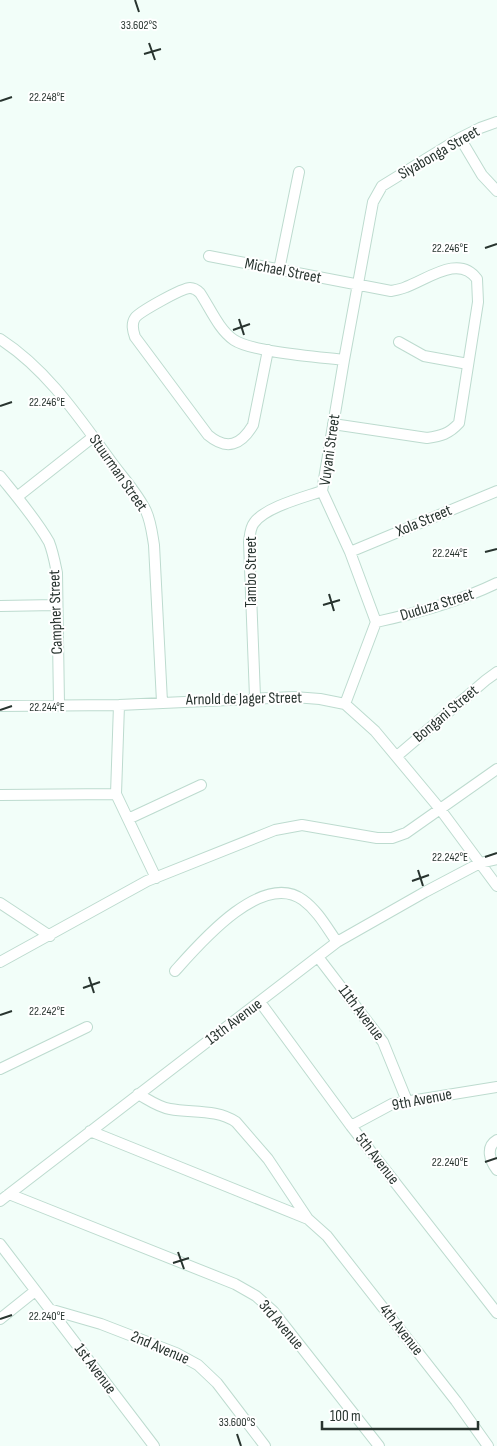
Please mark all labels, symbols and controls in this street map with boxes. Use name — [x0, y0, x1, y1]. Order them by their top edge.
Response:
text: 33.602°S — [121, 18, 157, 33]
text: 22.248°E — [29, 90, 65, 105]
street label: Siyabonga Street — [395, 122, 483, 184]
text: 22.246°E — [432, 241, 468, 256]
street label: Michael Street — [243, 254, 323, 288]
text: 22.246°E — [29, 395, 65, 410]
street label: Vuyani Street — [316, 413, 344, 487]
street label: Stuurman Street — [85, 431, 151, 515]
street label: Xola Street — [392, 501, 455, 542]
street label: Tambo Street — [242, 536, 261, 608]
text: 22.244°E — [432, 546, 468, 561]
street label: Campher Street — [45, 569, 67, 655]
street label: Duduza Street — [398, 585, 476, 625]
street label: Bongani Street — [410, 681, 482, 747]
street label: Arnold de Jager Street — [185, 688, 302, 710]
text: 22.244°E — [29, 700, 65, 715]
text: 22.242°E — [432, 850, 468, 865]
street label: 11th Avenue — [334, 982, 388, 1044]
street label: 13th Avenue — [202, 995, 266, 1049]
text: 22.242°E — [29, 1004, 65, 1019]
street label: 9th Avenue — [390, 1085, 454, 1115]
street label: 5th Avenue — [351, 1130, 403, 1188]
text: 22.240°E — [432, 1155, 468, 1170]
street label: 3rd Avenue — [254, 1296, 308, 1354]
street label: 4th Avenue — [375, 1300, 427, 1360]
text: 22.240°E — [29, 1309, 65, 1324]
street label: 2nd Avenue — [128, 1327, 192, 1369]
street label: 1st Avenue — [70, 1340, 120, 1398]
scale bar — [322, 1398, 478, 1430]
text: 100 m — [330, 1407, 361, 1426]
text: 33.600°S — [219, 1415, 255, 1430]

